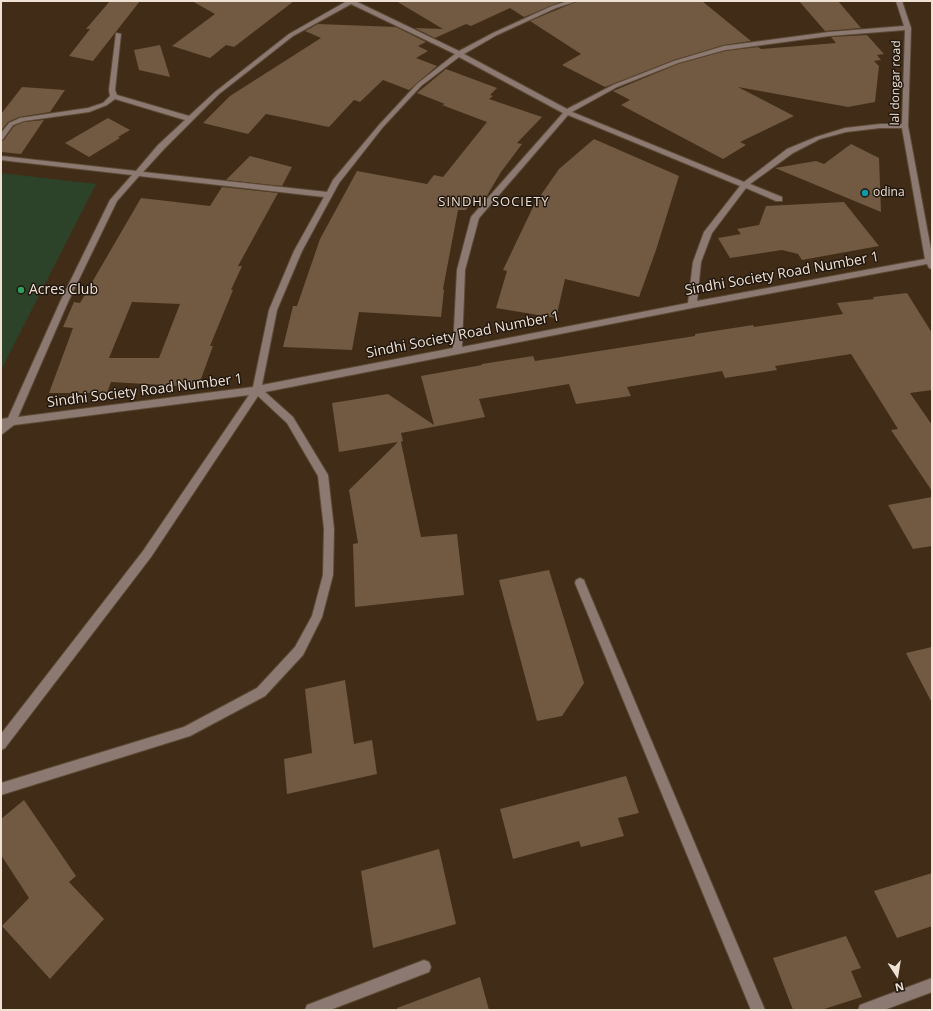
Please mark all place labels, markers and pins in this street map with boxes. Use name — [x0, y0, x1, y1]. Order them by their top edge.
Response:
place label: odina — [873, 186, 905, 200]
marker: odina — [860, 188, 870, 198]
place label: Acres Club — [29, 282, 98, 298]
marker: Acres Club — [16, 285, 26, 295]

